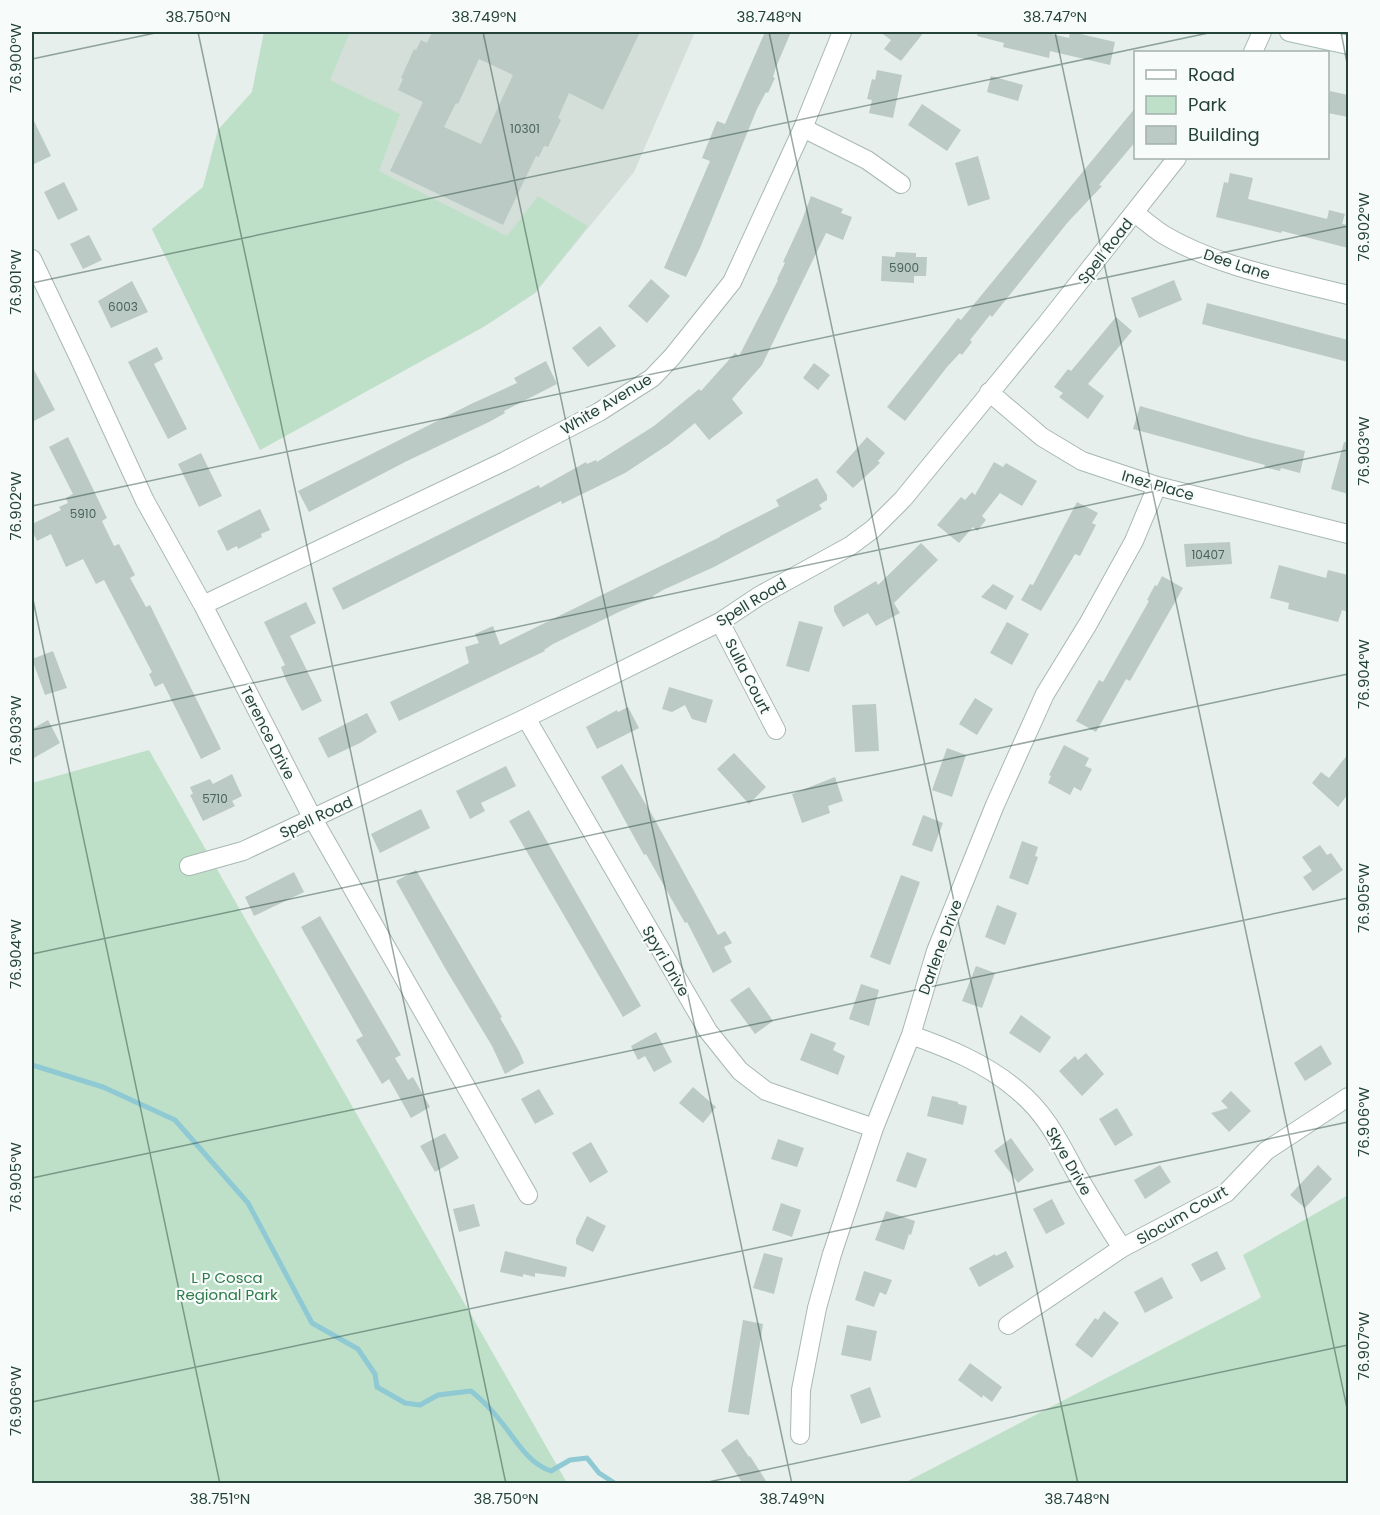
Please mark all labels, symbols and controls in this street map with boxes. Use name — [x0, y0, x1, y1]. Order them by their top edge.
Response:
text: 38.750°N — [165, 6, 231, 27]
text: 38.749°N — [451, 6, 517, 27]
text: 38.748°N — [736, 6, 802, 27]
text: 38.747°N — [1023, 6, 1087, 27]
text: 76.900°W — [5, 23, 26, 93]
legend — [1134, 51, 1329, 159]
text: Road — [1188, 62, 1235, 87]
text: Park — [1188, 92, 1227, 117]
house number: 10301 — [510, 120, 540, 137]
text: Building — [1188, 122, 1260, 147]
text: 76.902°W — [1353, 192, 1374, 262]
street label: Spell Road — [1073, 214, 1137, 288]
street label: Dee Lane — [1201, 243, 1273, 285]
text: 76.901°W — [5, 249, 26, 315]
house number: 5900 — [889, 259, 919, 276]
house number: 6003 — [108, 298, 138, 315]
street label: White Avenue — [556, 368, 656, 440]
text: 76.903°W — [1353, 416, 1374, 486]
street label: Inez Place — [1119, 465, 1197, 505]
text: 76.902°W — [5, 471, 26, 541]
house number: 5910 — [70, 505, 96, 522]
house number: 10407 — [1191, 546, 1225, 563]
street label: Spell Road — [712, 573, 790, 631]
street label: Sulla Court — [720, 635, 776, 717]
text: 76.904°W — [1353, 639, 1374, 709]
street label: Terence Drive — [236, 683, 300, 783]
text: 76.903°W — [5, 695, 26, 765]
house number: 5710 — [202, 790, 228, 807]
street label: Spell Road — [276, 791, 356, 843]
text: 76.905°W — [1353, 863, 1374, 933]
street label: Darlene Drive — [913, 896, 967, 998]
text: 76.904°W — [5, 919, 26, 989]
street label: Spyri Drive — [637, 922, 695, 1000]
text: 76.906°W — [1353, 1087, 1374, 1157]
street label: Skye Drive — [1041, 1123, 1097, 1199]
text: 76.905°W — [5, 1142, 26, 1212]
street label: Slocum Court — [1133, 1180, 1231, 1250]
park label: L P Cosca Regional Park — [176, 1267, 278, 1305]
text: 76.907°W — [1353, 1311, 1374, 1380]
text: 76.906°W — [5, 1366, 26, 1436]
text: 38.751°N — [190, 1488, 250, 1509]
text: 38.750°N — [473, 1488, 539, 1509]
text: 38.749°N — [759, 1488, 825, 1509]
text: 38.748°N — [1044, 1488, 1110, 1509]

